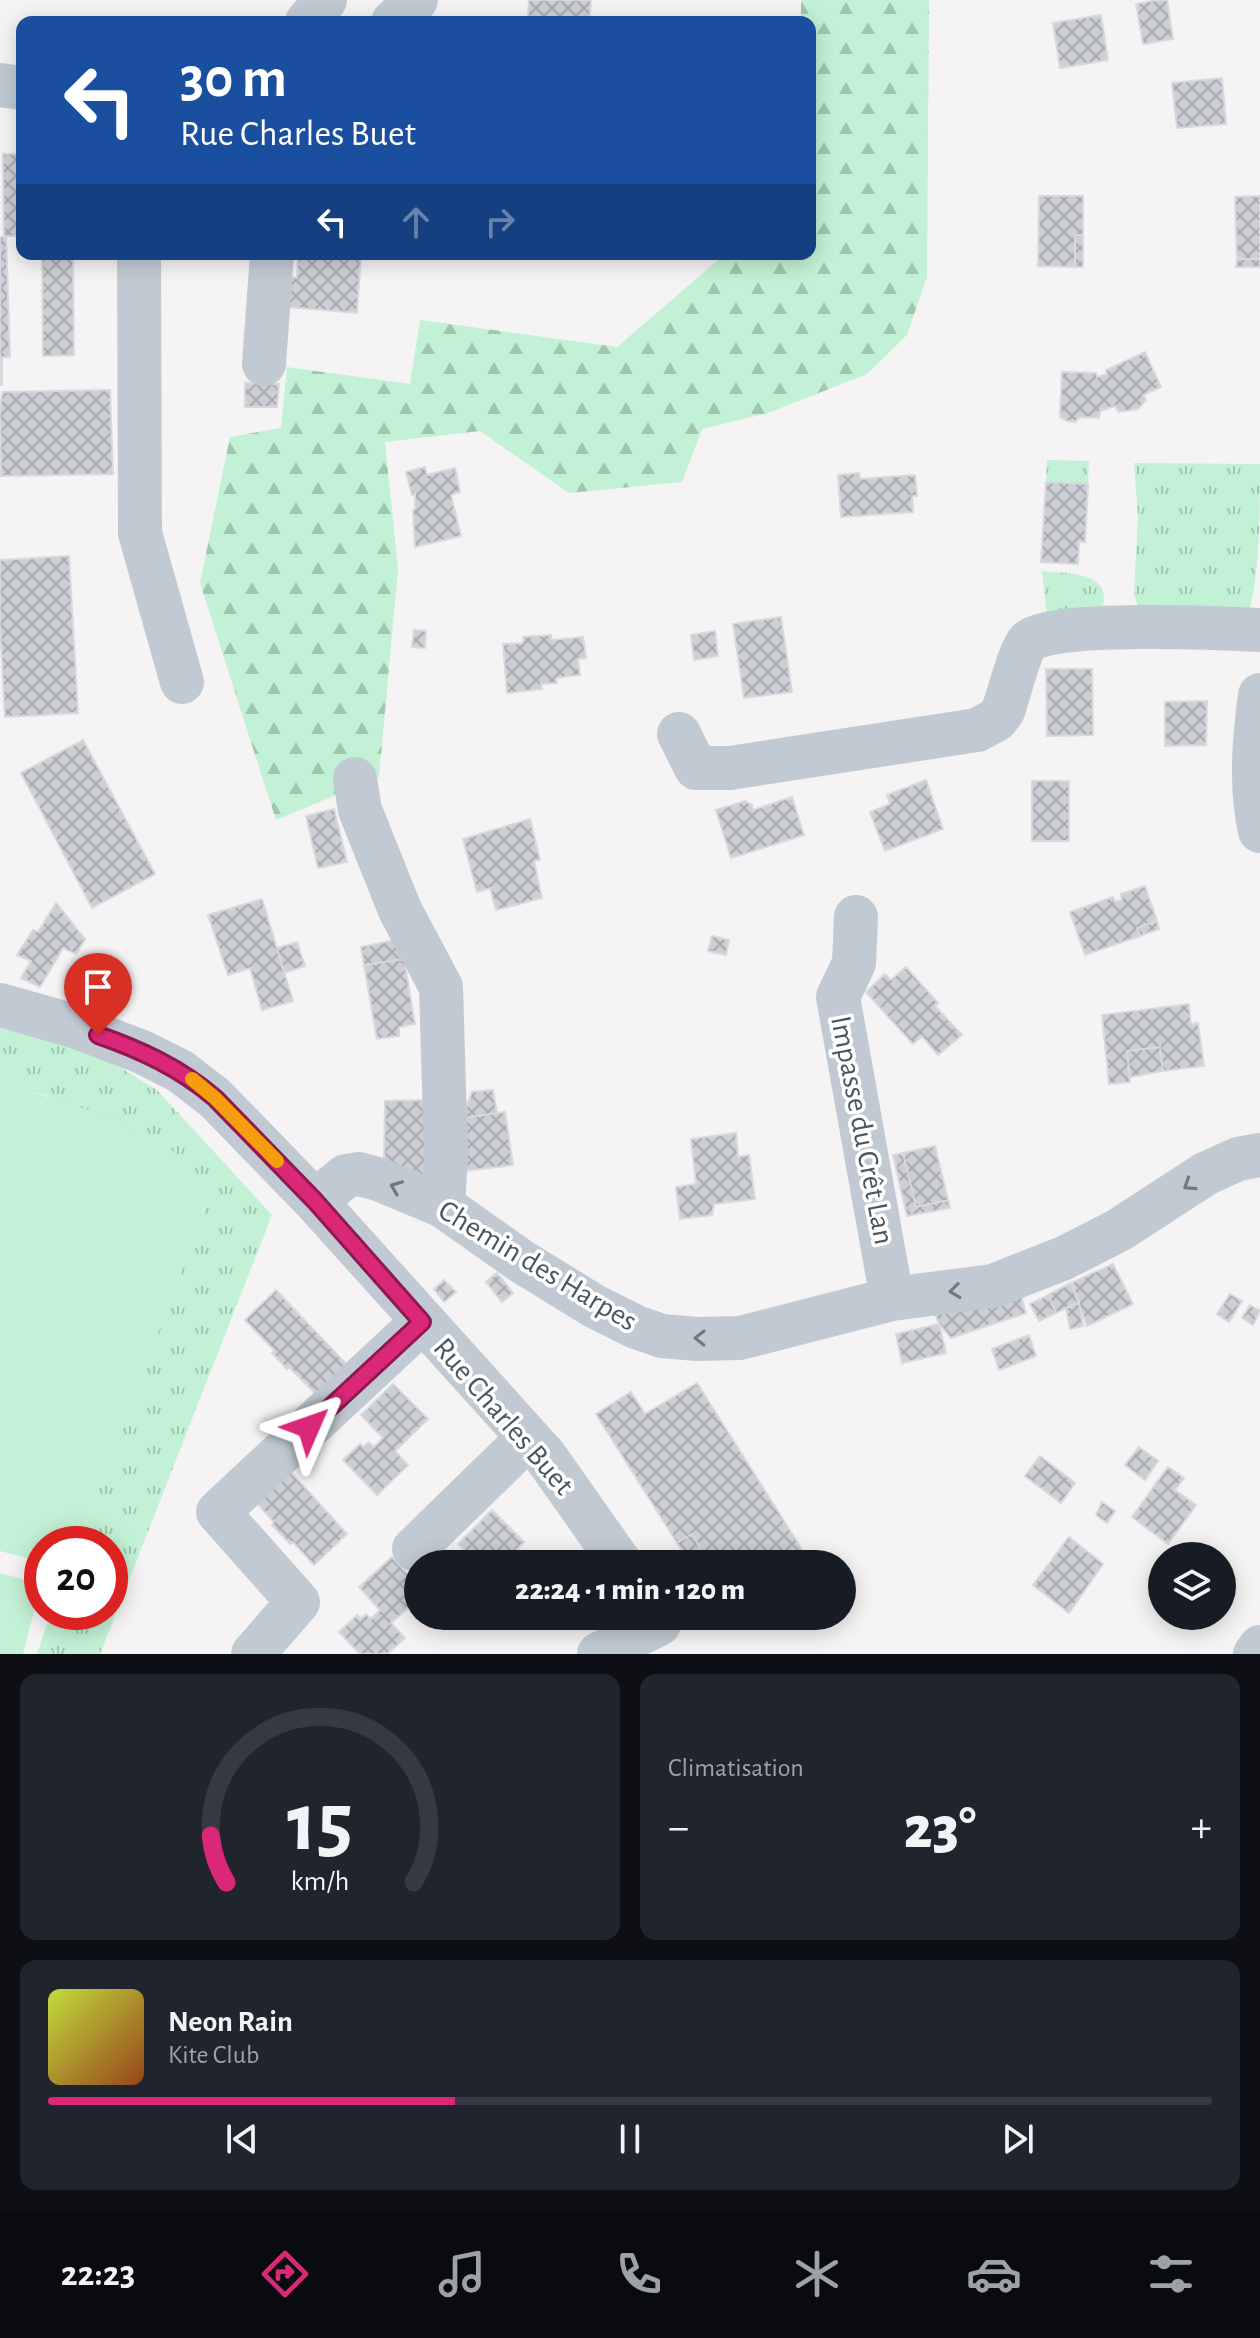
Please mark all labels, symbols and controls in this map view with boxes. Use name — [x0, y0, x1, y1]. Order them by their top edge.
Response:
icon: left — [48, 48, 152, 152]
text: 30 m — [180, 51, 287, 107]
text: Rue Charles Buet — [180, 116, 416, 152]
icon: left — [310, 200, 354, 244]
icon: ahead — [394, 200, 438, 244]
icon: right — [478, 200, 522, 244]
pin — [64, 953, 132, 1035]
icon: arrive — [76, 965, 120, 1009]
street label: Impasse du Crêt Lan — [825, 1013, 899, 1247]
one-way arrow — [1183, 1175, 1198, 1190]
one-way arrow — [390, 1180, 404, 1197]
street label: Chemin des Harpes — [433, 1195, 642, 1337]
one-way arrow — [948, 1282, 962, 1299]
one-way arrow — [693, 1329, 706, 1347]
street label: Rue Charles Buet — [427, 1333, 579, 1501]
position arrow — [267, 1385, 351, 1469]
speed limit sign: 20 — [24, 1526, 128, 1630]
map controls — [1148, 1542, 1236, 1630]
button: layers — [1148, 1542, 1236, 1630]
text: 22:24 · 1 min · 120 m — [515, 1575, 745, 1605]
text: Climatisation — [668, 1755, 804, 1781]
text: 15 — [287, 1782, 353, 1866]
text: 23° — [904, 1799, 976, 1859]
text: − — [668, 1806, 689, 1850]
text: + — [1191, 1806, 1212, 1850]
text: km/h — [291, 1867, 349, 1896]
text: Neon Rain — [168, 2007, 293, 2037]
text: Kite Club — [168, 2042, 259, 2068]
icon: previous — [220, 2117, 264, 2161]
icon: pause — [608, 2117, 652, 2161]
icon: next — [996, 2117, 1040, 2161]
icon: directions — [257, 2246, 313, 2302]
icon: music — [434, 2246, 490, 2302]
icon: phone — [611, 2246, 667, 2302]
icon: climate — [789, 2246, 845, 2302]
icon: car — [966, 2246, 1022, 2302]
icon: filters — [1143, 2246, 1199, 2302]
text: 22:23 — [61, 2256, 135, 2292]

